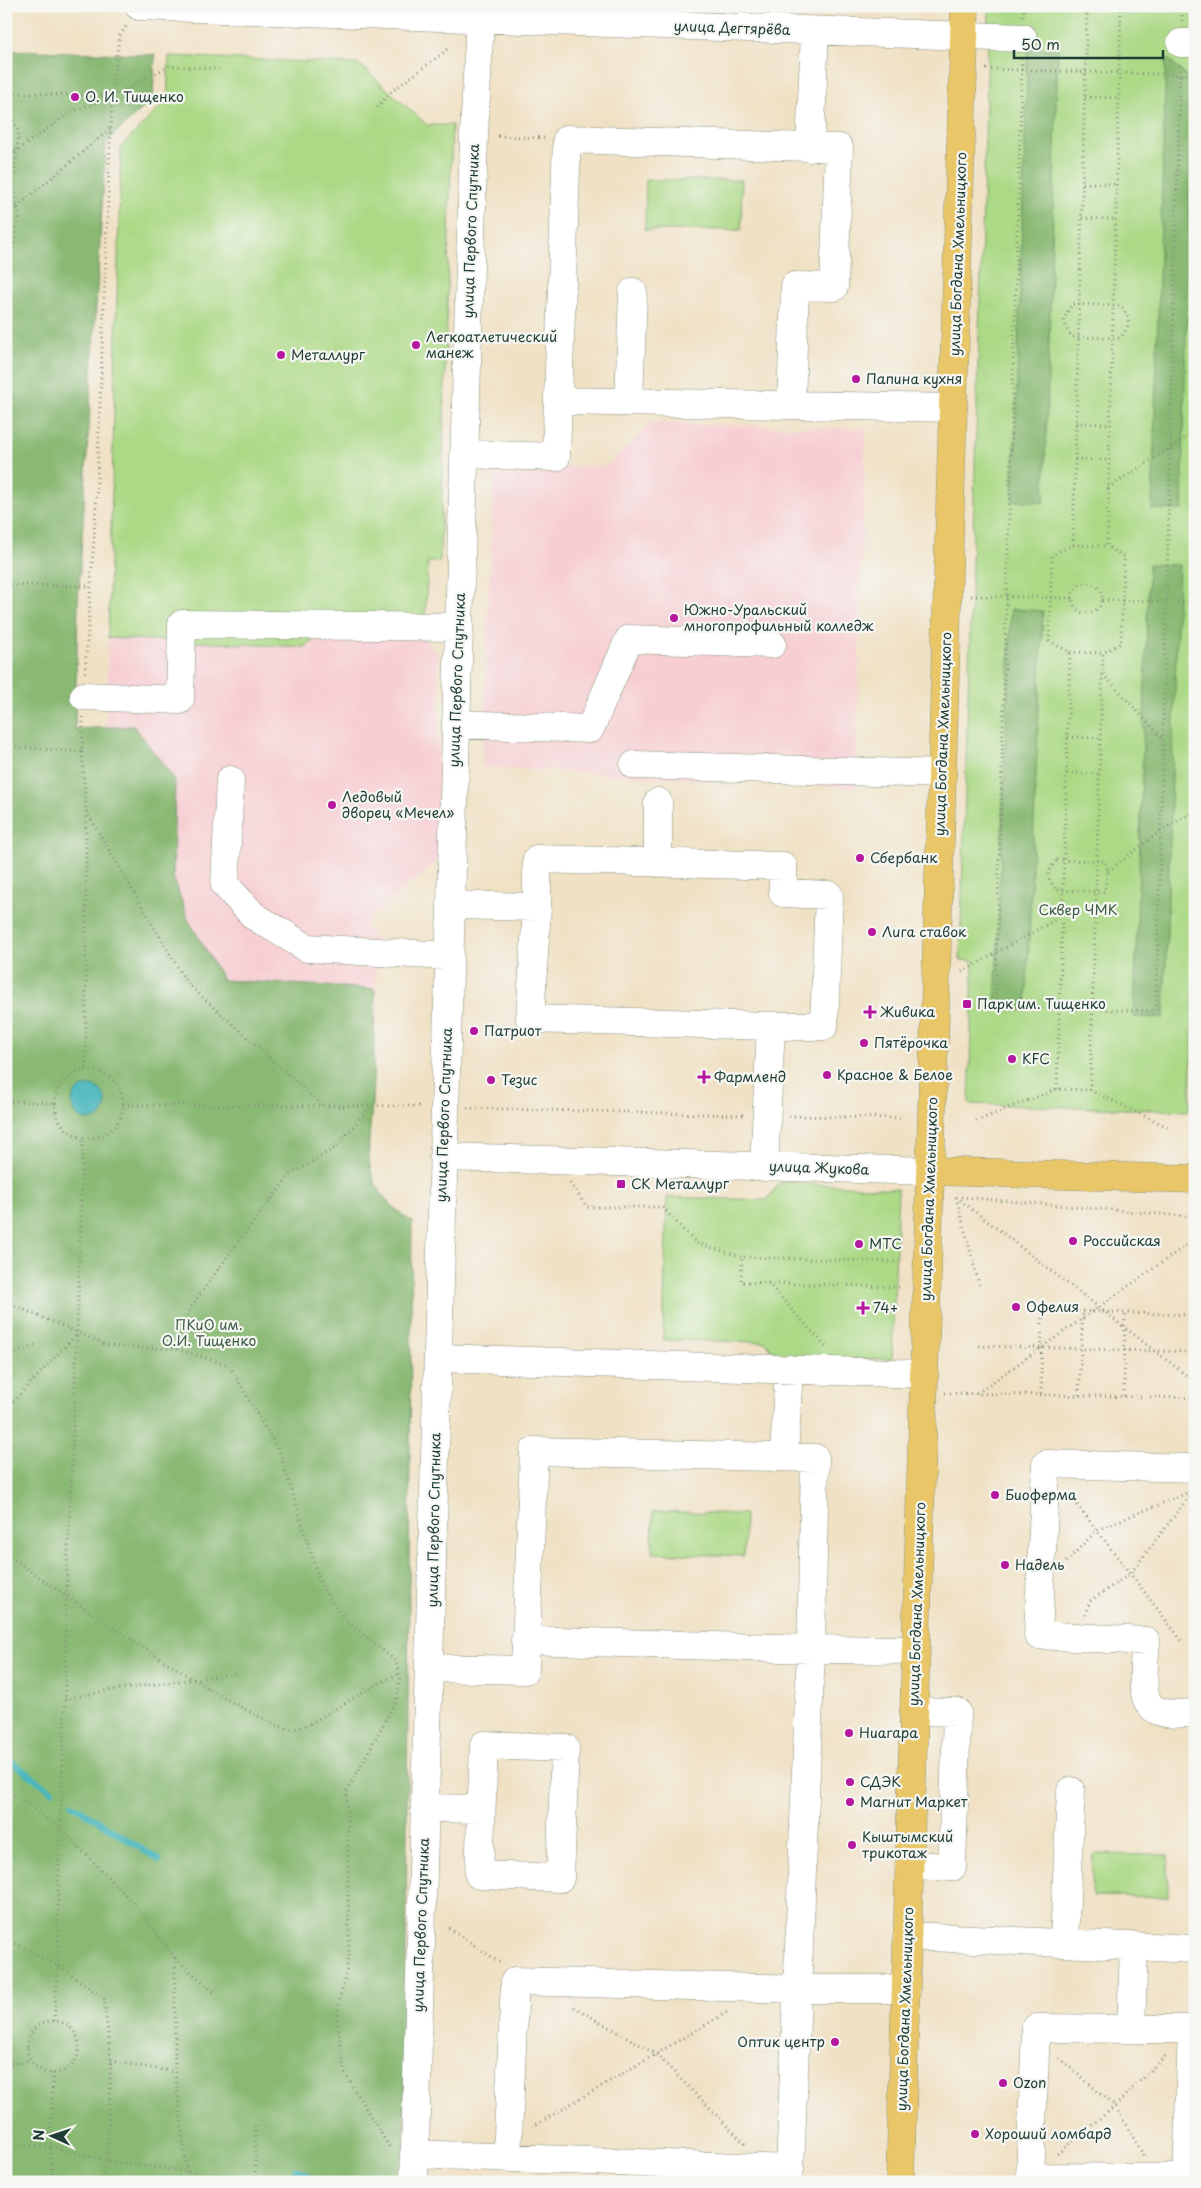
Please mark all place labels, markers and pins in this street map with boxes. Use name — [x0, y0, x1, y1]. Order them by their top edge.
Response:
place label: О. И. Тищенко — [85, 86, 184, 107]
marker: О. И. Тищенко — [69, 91, 81, 103]
place label: Легкоатлетический манеж — [426, 326, 557, 363]
marker: Легкоатлетический манеж — [410, 339, 422, 351]
place label: Металлург — [291, 344, 366, 365]
marker: Металлург — [275, 349, 287, 361]
place label: Папина кухня — [866, 368, 962, 389]
marker: Папина кухня — [850, 373, 862, 385]
place label: Южно-Уральский многопрофильный колледж — [684, 599, 874, 636]
marker: Южно-Уральский многопрофильный колледж — [668, 612, 680, 624]
place label: Ледовый дворец «Мечел» — [342, 786, 454, 823]
marker: Ледовый дворец «Мечел» — [326, 799, 338, 811]
place label: Сбербанк — [870, 847, 938, 868]
marker: Сбербанк — [854, 852, 866, 864]
place label: Лига ставок — [882, 921, 967, 942]
marker: Лига ставок — [866, 926, 878, 938]
place label: Парк им. Тищенко — [977, 993, 1106, 1014]
marker: Парк им. Тищенко — [961, 998, 973, 1010]
place label: Живика — [880, 1001, 935, 1022]
marker: Живика — [864, 1006, 876, 1018]
place label: Патриот — [484, 1020, 542, 1041]
marker: Патриот — [468, 1025, 480, 1037]
place label: Пятёрочка — [874, 1032, 948, 1053]
marker: Пятёрочка — [858, 1037, 870, 1049]
place label: KFC — [1022, 1048, 1050, 1069]
marker: KFC — [1006, 1053, 1018, 1065]
place label: Красное & Белое — [837, 1064, 953, 1085]
place label: Фармленд — [714, 1066, 786, 1087]
place label: Тезис — [501, 1069, 538, 1090]
marker: Красное & Белое — [821, 1069, 833, 1081]
marker: Фармленд — [698, 1071, 710, 1083]
marker: Тезис — [485, 1074, 497, 1086]
place label: СК Металлург — [631, 1173, 730, 1194]
marker: СК Металлург — [615, 1178, 627, 1190]
place label: Российская — [1083, 1230, 1161, 1251]
place label: МТС — [869, 1233, 902, 1254]
marker: Российская — [1067, 1235, 1079, 1247]
marker: МТС — [853, 1238, 865, 1250]
place label: Офелия — [1026, 1296, 1079, 1317]
place label: 74+ — [873, 1297, 899, 1318]
marker: Офелия — [1010, 1301, 1022, 1313]
marker: 74+ — [857, 1302, 869, 1314]
place label: Биоферма — [1005, 1484, 1077, 1505]
marker: Биоферма — [989, 1489, 1001, 1501]
place label: Надель — [1015, 1554, 1064, 1575]
marker: Надель — [999, 1559, 1011, 1571]
place label: Ниагара — [859, 1722, 918, 1743]
marker: Ниагара — [843, 1727, 855, 1739]
place label: СДЭК — [860, 1771, 901, 1792]
marker: СДЭК — [844, 1776, 856, 1788]
place label: Магнит Маркет — [860, 1791, 968, 1812]
marker: Магнит Маркет — [844, 1796, 856, 1808]
place label: Кыштымский трикотаж — [862, 1826, 953, 1863]
marker: Кыштымский трикотаж — [846, 1839, 858, 1851]
place label: Оптик центр — [737, 2031, 825, 2052]
marker: Оптик центр — [829, 2036, 841, 2048]
place label: Ozon — [1013, 2072, 1046, 2093]
marker: Ozon — [997, 2077, 1009, 2089]
place label: Хороший ломбард — [985, 2123, 1111, 2144]
marker: Хороший ломбард — [969, 2128, 981, 2140]

